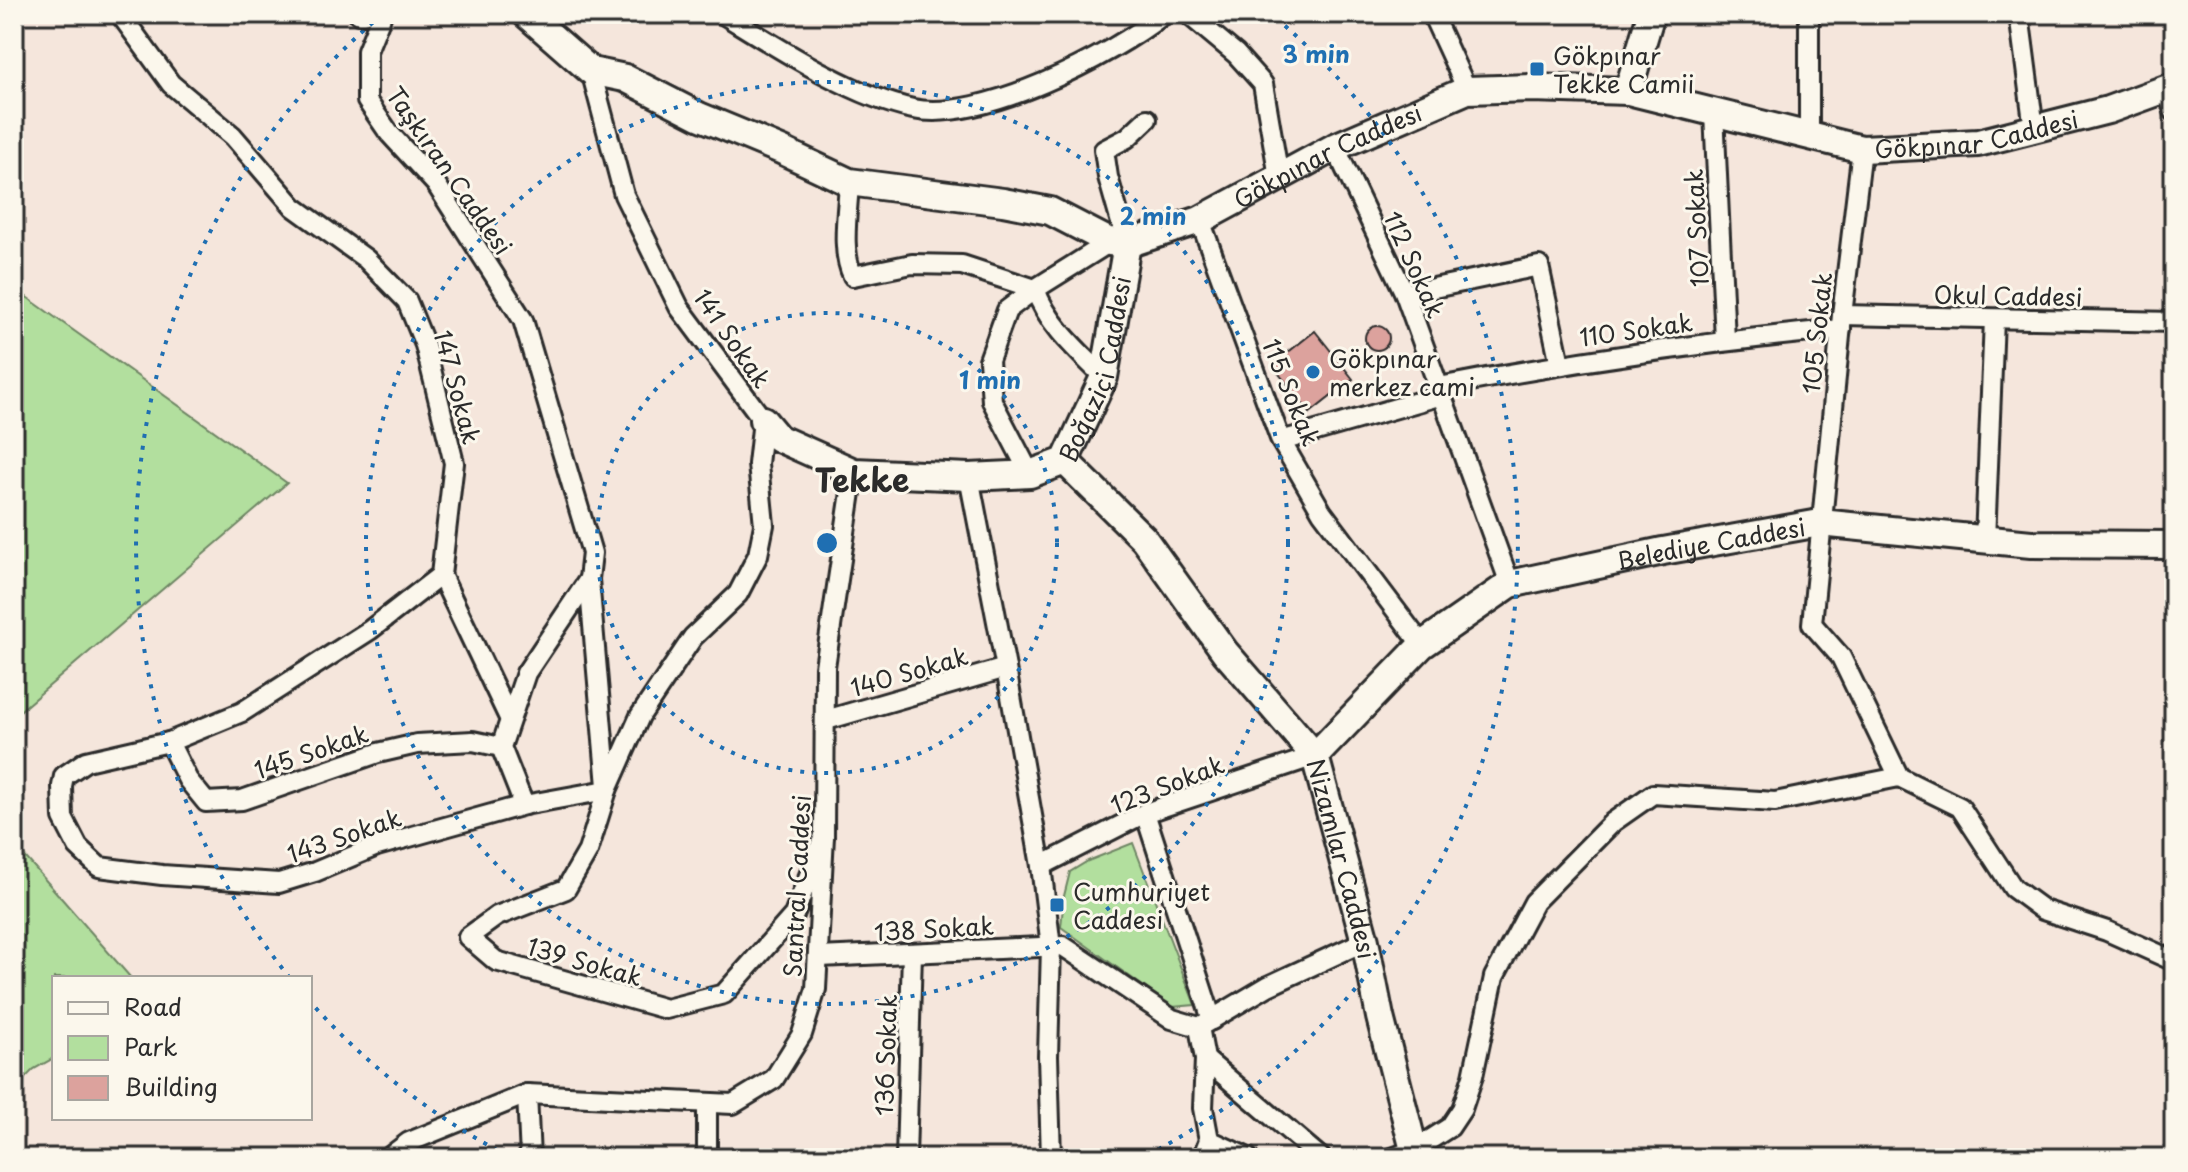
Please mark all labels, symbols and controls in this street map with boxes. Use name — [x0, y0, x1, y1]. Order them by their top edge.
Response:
text: 3 min — [1282, 35, 1350, 71]
place label: Gökpınar Tekke Camii — [1553, 37, 1694, 101]
marker: Gökpınar Tekke Camii — [1528, 60, 1546, 78]
street label: Taşkıran Caddesi — [378, 78, 522, 262]
street label: Gökpınar Caddesi — [1227, 94, 1427, 217]
street label: Gökpınar Caddesi — [1874, 100, 2082, 166]
street label: 107 Sokak — [1675, 168, 1717, 288]
text: 2 min — [1119, 197, 1187, 233]
street label: 112 Sokak — [1375, 205, 1455, 323]
street label: 105 Sokak — [1792, 270, 1840, 396]
street label: Boğaziçi Caddesi — [1049, 273, 1139, 468]
street label: Okul Caddesi — [1933, 276, 2083, 314]
street label: 141 Sokak — [686, 281, 781, 395]
street label: 110 Sokak — [1577, 303, 1695, 355]
street label: 147 Sokak — [426, 326, 491, 448]
street label: 115 Sokak — [1254, 333, 1330, 451]
place label: Gökpınar merkez cami — [1329, 340, 1475, 404]
text: 1 min — [959, 361, 1021, 397]
marker: Gökpınar merkez cami — [1304, 363, 1322, 381]
district label: Tekke — [815, 455, 909, 503]
street label: Belediye Caddesi — [1613, 508, 1808, 579]
centre of rings — [813, 529, 841, 557]
street label: 140 Sokak — [846, 637, 972, 705]
street label: 145 Sokak — [249, 715, 373, 787]
street label: 123 Sokak — [1105, 746, 1230, 822]
street label: Nizamlar Caddesi — [1299, 755, 1386, 962]
street label: Santral Caddesi — [773, 794, 819, 978]
street label: 143 Sokak — [282, 799, 406, 871]
place label: Cumhuriyet Caddesi — [1073, 873, 1210, 937]
marker: Cumhuriyet Caddesi — [1048, 896, 1066, 914]
street label: 138 Sokak — [873, 907, 995, 949]
street label: 139 Sokak — [523, 927, 647, 995]
legend — [52, 976, 312, 1120]
text: Road — [124, 988, 182, 1024]
street label: 136 Sokak — [865, 993, 905, 1116]
text: Park — [124, 1028, 178, 1064]
text: Building — [124, 1068, 218, 1104]

